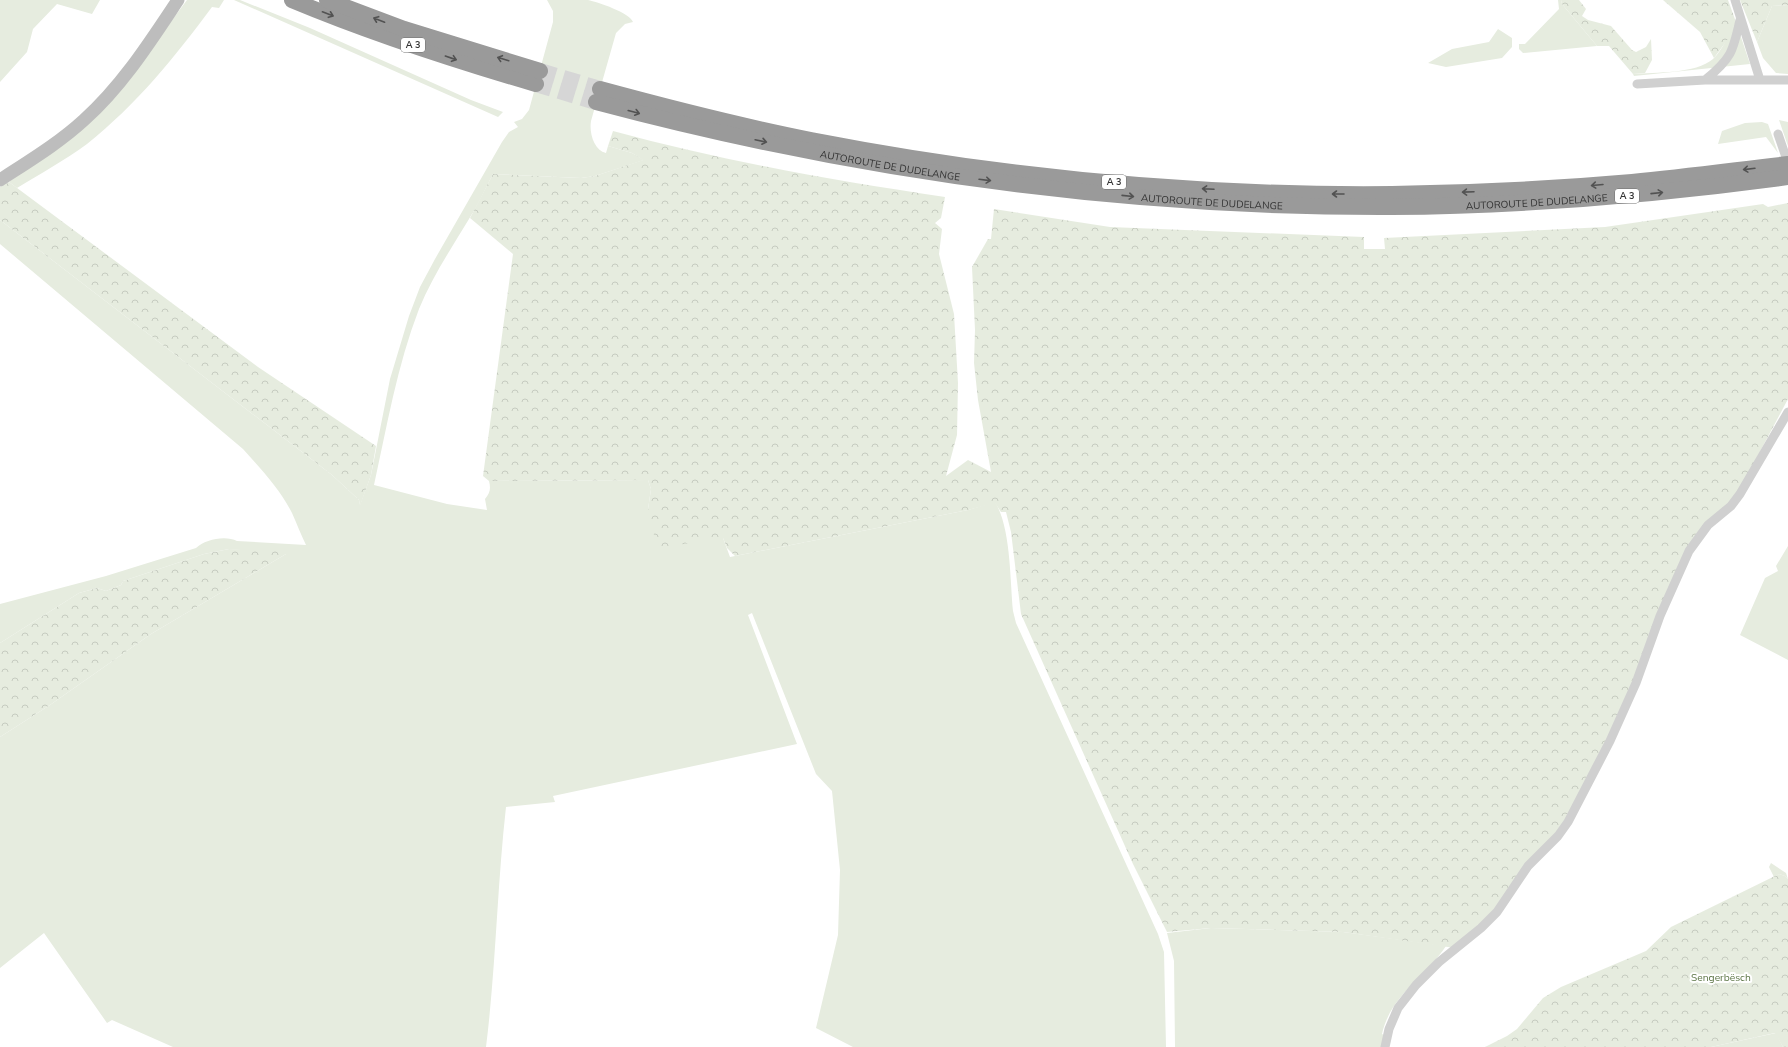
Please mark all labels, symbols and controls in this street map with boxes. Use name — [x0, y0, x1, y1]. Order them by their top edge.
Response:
one-way arrow — [322, 10, 334, 18]
one-way arrow — [373, 15, 385, 23]
road number: A 3 — [401, 38, 425, 52]
one-way arrow — [444, 54, 456, 62]
one-way arrow — [497, 55, 510, 62]
one-way arrow — [627, 109, 640, 116]
one-way arrow — [754, 138, 767, 146]
street label: AUTOROUTE DE DUDELANGE — [819, 147, 961, 184]
one-way arrow — [1743, 165, 1756, 172]
road number: A 3 — [1102, 175, 1126, 189]
one-way arrow — [978, 176, 991, 184]
one-way arrow — [1591, 181, 1604, 188]
one-way arrow — [1202, 185, 1215, 192]
one-way arrow — [1462, 188, 1475, 196]
road number: A 3 — [1615, 189, 1639, 203]
one-way arrow — [1650, 189, 1663, 196]
one-way arrow — [1332, 190, 1345, 198]
street label: AUTOROUTE DE DUDELANGE — [1141, 191, 1283, 212]
street label: AUTOROUTE DE DUDELANGE — [1466, 191, 1608, 212]
one-way arrow — [1122, 192, 1135, 200]
park label: Sengerbësch — [1691, 971, 1751, 984]

